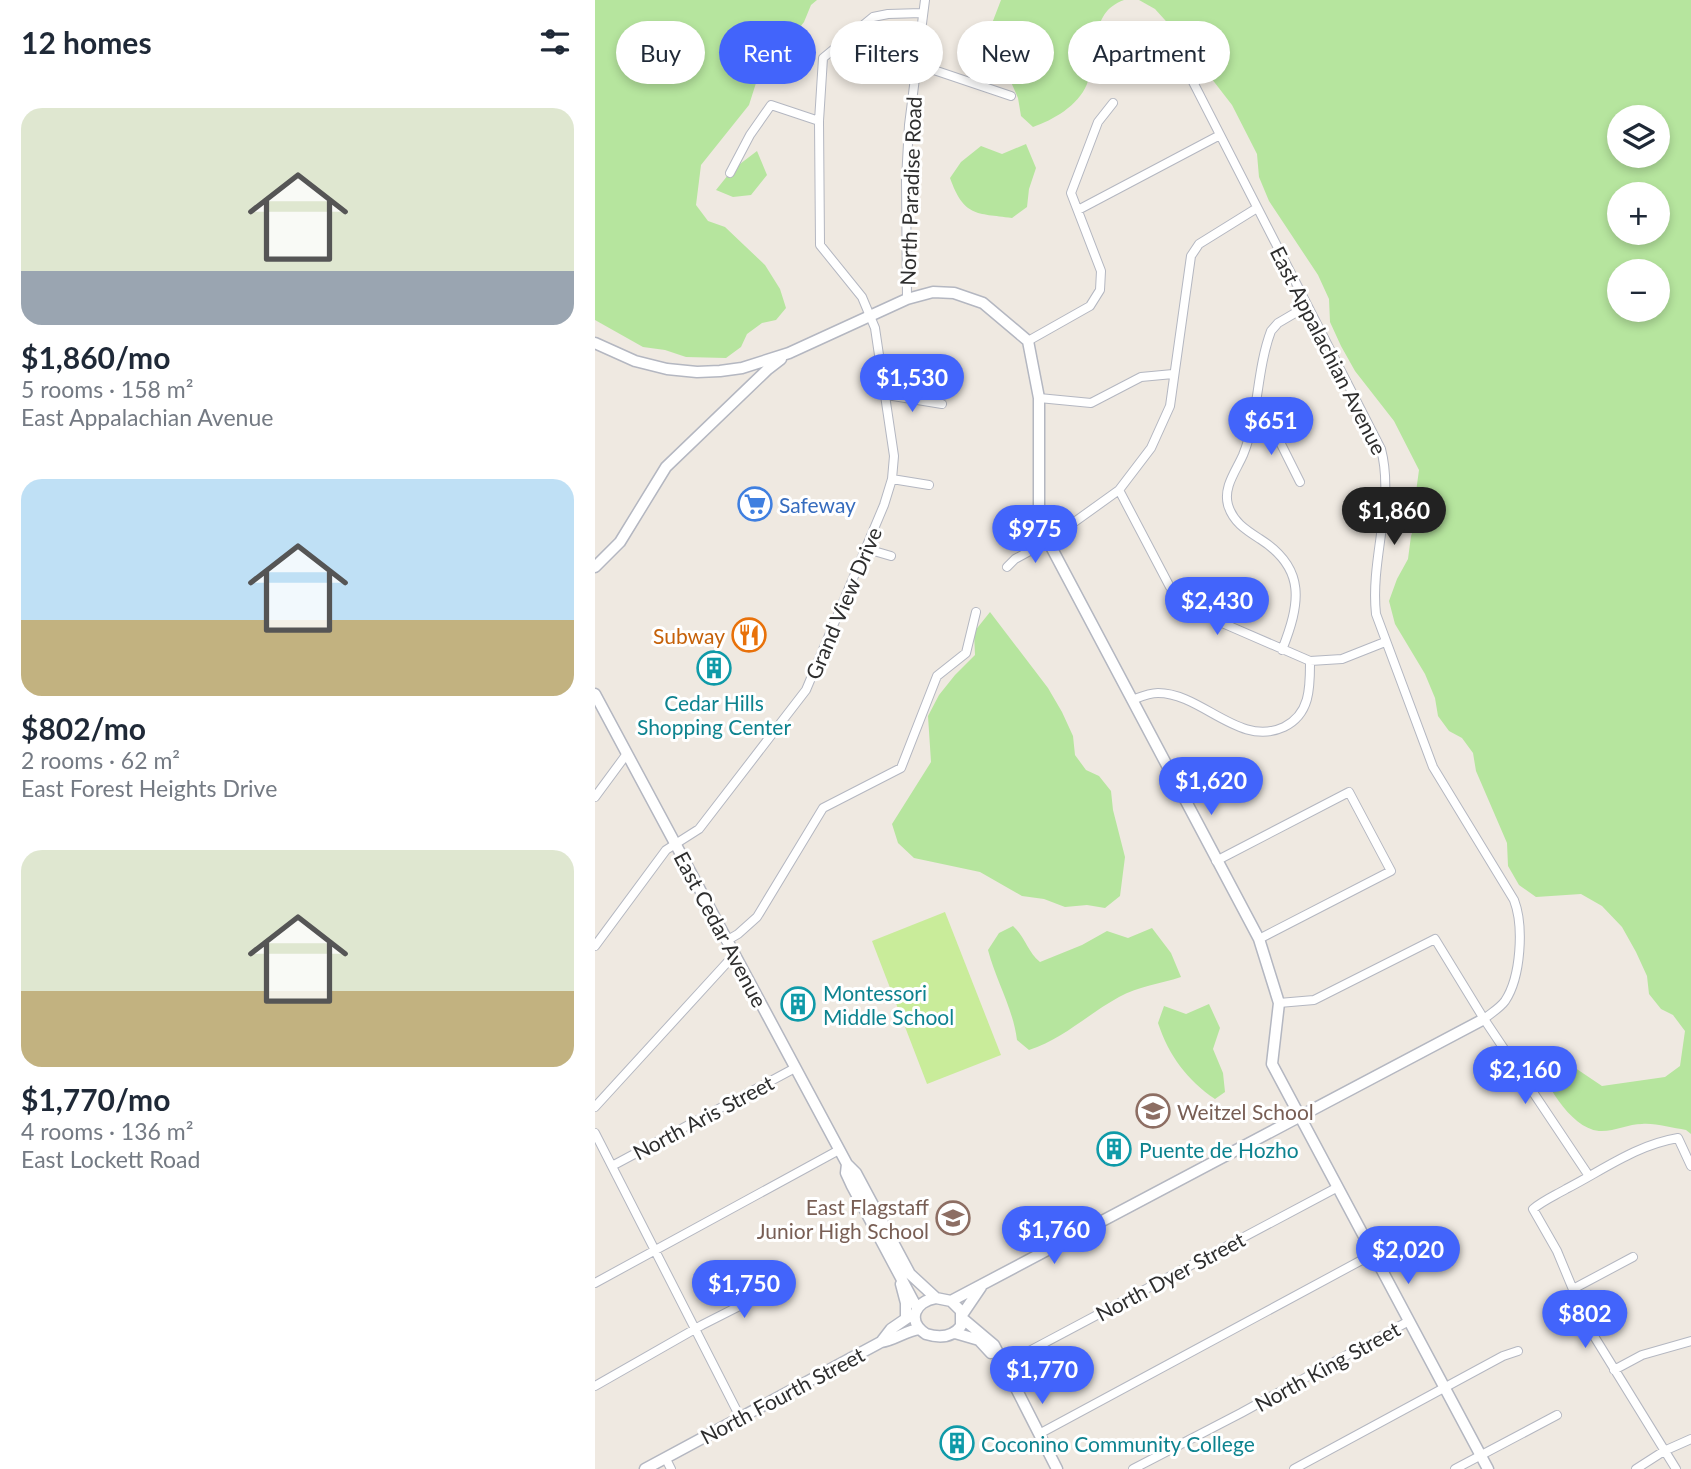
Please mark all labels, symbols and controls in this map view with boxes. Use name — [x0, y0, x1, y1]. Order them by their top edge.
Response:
chip: Buy — [616, 21, 705, 84]
chip: Rent — [719, 21, 816, 84]
chip: Filters — [830, 21, 943, 84]
chip: New — [957, 21, 1054, 84]
chip: Apartment — [1068, 21, 1230, 84]
icon: filters — [536, 23, 574, 61]
text: 12 homes — [21, 24, 152, 60]
street label: North Paradise Road — [894, 96, 926, 286]
map controls — [1607, 105, 1670, 322]
button: layers — [1607, 105, 1670, 168]
icon: home — [235, 154, 361, 280]
button: + — [1607, 182, 1670, 245]
street label: East Appalachian Avenue — [1266, 242, 1392, 458]
button: − — [1607, 259, 1670, 322]
text: $1,860/mo — [21, 339, 170, 375]
pin: $1,530 — [855, 354, 969, 414]
text: $1,530 — [876, 363, 948, 391]
text: 5 rooms · 158 m² — [21, 375, 193, 403]
pin: $651 — [1230, 398, 1312, 457]
text: East Appalachian Avenue — [21, 403, 273, 431]
text: $651 — [1244, 406, 1298, 434]
supermarket icon: Safeway — [736, 485, 774, 523]
pin: $1,860 — [1337, 488, 1451, 547]
place label: Safeway — [779, 492, 856, 517]
text: $1,860 — [1358, 496, 1430, 524]
pin: $975 — [994, 505, 1076, 565]
text: $975 — [1008, 514, 1062, 542]
street label: Grand View Drive — [800, 523, 886, 683]
icon: home — [235, 525, 361, 651]
pin: $2,430 — [1160, 578, 1274, 637]
text: $2,430 — [1181, 586, 1253, 614]
restaurant icon: Subway — [730, 616, 768, 654]
place label: Subway — [653, 623, 725, 648]
building icon: Cedar Hills Shopping Center — [695, 649, 733, 687]
place label: Cedar Hills Shopping Center — [637, 690, 791, 739]
text: $802/mo — [21, 710, 146, 746]
text: 2 rooms · 62 m² — [21, 746, 180, 774]
pin: $1,620 — [1154, 758, 1268, 817]
text: $1,620 — [1175, 766, 1247, 794]
text: East Forest Heights Drive — [21, 774, 277, 802]
street label: East Cedar Avenue — [669, 847, 773, 1011]
icon: home — [235, 896, 361, 1022]
place label: Montessori Middle School — [823, 980, 954, 1029]
building icon: Montessori Middle School — [779, 985, 817, 1023]
pin: $2,160 — [1468, 1046, 1582, 1106]
text: $2,160 — [1489, 1055, 1561, 1083]
street label: North Aris Street — [628, 1069, 778, 1165]
text: $1,770/mo — [21, 1081, 170, 1117]
school or university icon: Weitzel School — [1134, 1092, 1172, 1130]
place label: Weitzel School — [1177, 1099, 1314, 1124]
text: 4 rooms · 136 m² — [21, 1117, 193, 1145]
building icon: Puente de Hozho — [1095, 1130, 1133, 1168]
place label: Puente de Hozho — [1139, 1137, 1299, 1162]
text: East Lockett Road — [21, 1145, 200, 1173]
place label: East Flagstaff Junior High School — [757, 1194, 929, 1243]
school or university icon: East Flagstaff Junior High School — [934, 1199, 972, 1237]
pin: $1,760 — [997, 1206, 1111, 1266]
text: $1,760 — [1018, 1215, 1090, 1243]
street label: North Dyer Street — [1091, 1226, 1249, 1326]
pin: $2,020 — [1351, 1226, 1465, 1286]
text: $2,020 — [1372, 1235, 1444, 1263]
pin: $1,750 — [687, 1260, 801, 1320]
text: $1,750 — [708, 1269, 780, 1297]
pin: $802 — [1544, 1290, 1626, 1350]
text: $802 — [1558, 1299, 1612, 1327]
street label: North King Street — [1250, 1316, 1404, 1416]
street label: North Fourth Street — [696, 1341, 869, 1449]
pin: $1,770 — [985, 1346, 1099, 1406]
text: $1,770 — [1006, 1355, 1078, 1383]
building icon: Coconino Community College — [938, 1424, 976, 1462]
place label: Coconino Community College — [981, 1431, 1255, 1456]

